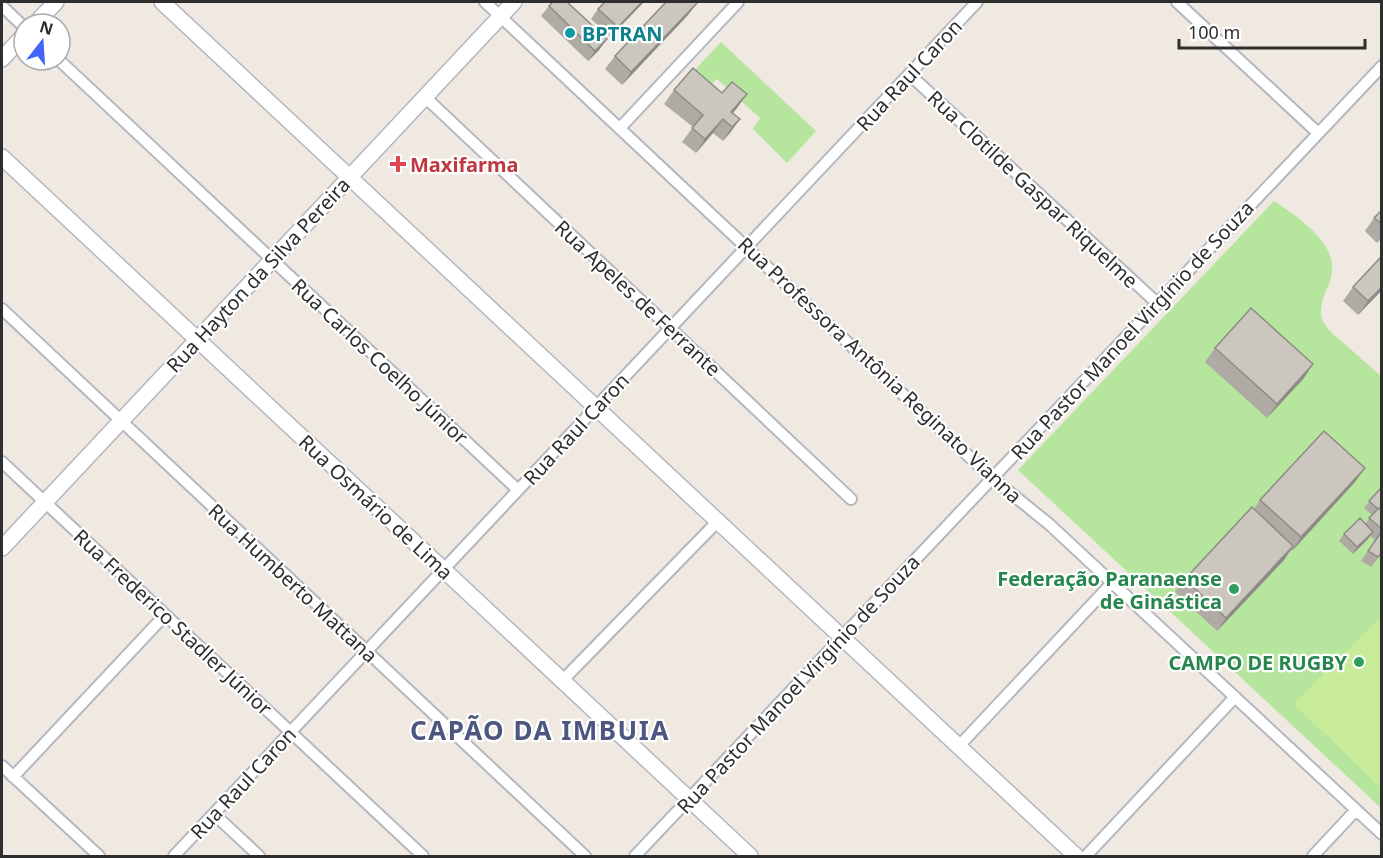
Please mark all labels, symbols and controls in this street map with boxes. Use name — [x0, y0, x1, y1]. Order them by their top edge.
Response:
north arrow — [12, 12, 72, 72]
scale bar — [1179, 12, 1365, 50]
street label: Rua Raul Caron — [850, 13, 968, 137]
text: N — [37, 15, 56, 40]
place label: BPTRAN — [582, 20, 662, 47]
text: 100 m — [1188, 20, 1240, 44]
marker: BPTRAN — [563, 26, 577, 40]
street label: Rua Clotilde Gaspar Riquelme — [922, 84, 1144, 294]
place label: Maxifarma — [410, 151, 519, 178]
marker: Maxifarma — [391, 157, 405, 171]
street label: Rua Hayton da Silva Pereira — [160, 172, 356, 378]
street label: Rua Pastor Manoel Virgínio de Souza — [1005, 195, 1259, 465]
street label: Rua Apeles de Ferrante — [549, 214, 727, 382]
street label: Rua Professora Antônia Reginato Vianna — [732, 231, 1028, 509]
street label: Rua Carlos Coelho Júnior — [286, 272, 474, 450]
street label: Rua Raul Caron — [517, 367, 635, 491]
street label: Rua Osmário de Lima — [293, 428, 459, 586]
street label: Rua Humberto Mattana — [203, 497, 383, 669]
street label: Rua Frederico Stadler Júnior — [68, 523, 278, 721]
street label: Rua Pastor Manoel Virgínio de Souza — [671, 549, 925, 819]
place label: Federação Paranaense de Ginástica — [997, 565, 1222, 615]
marker: Federação Paranaense de Ginástica — [1227, 582, 1241, 596]
place label: CAMPO DE RUGBY — [1168, 649, 1347, 676]
marker: CAMPO DE RUGBY — [1352, 655, 1366, 669]
district label: CAPÃO DA IMBUIA — [410, 712, 670, 748]
street label: Rua Raul Caron — [184, 721, 302, 845]

